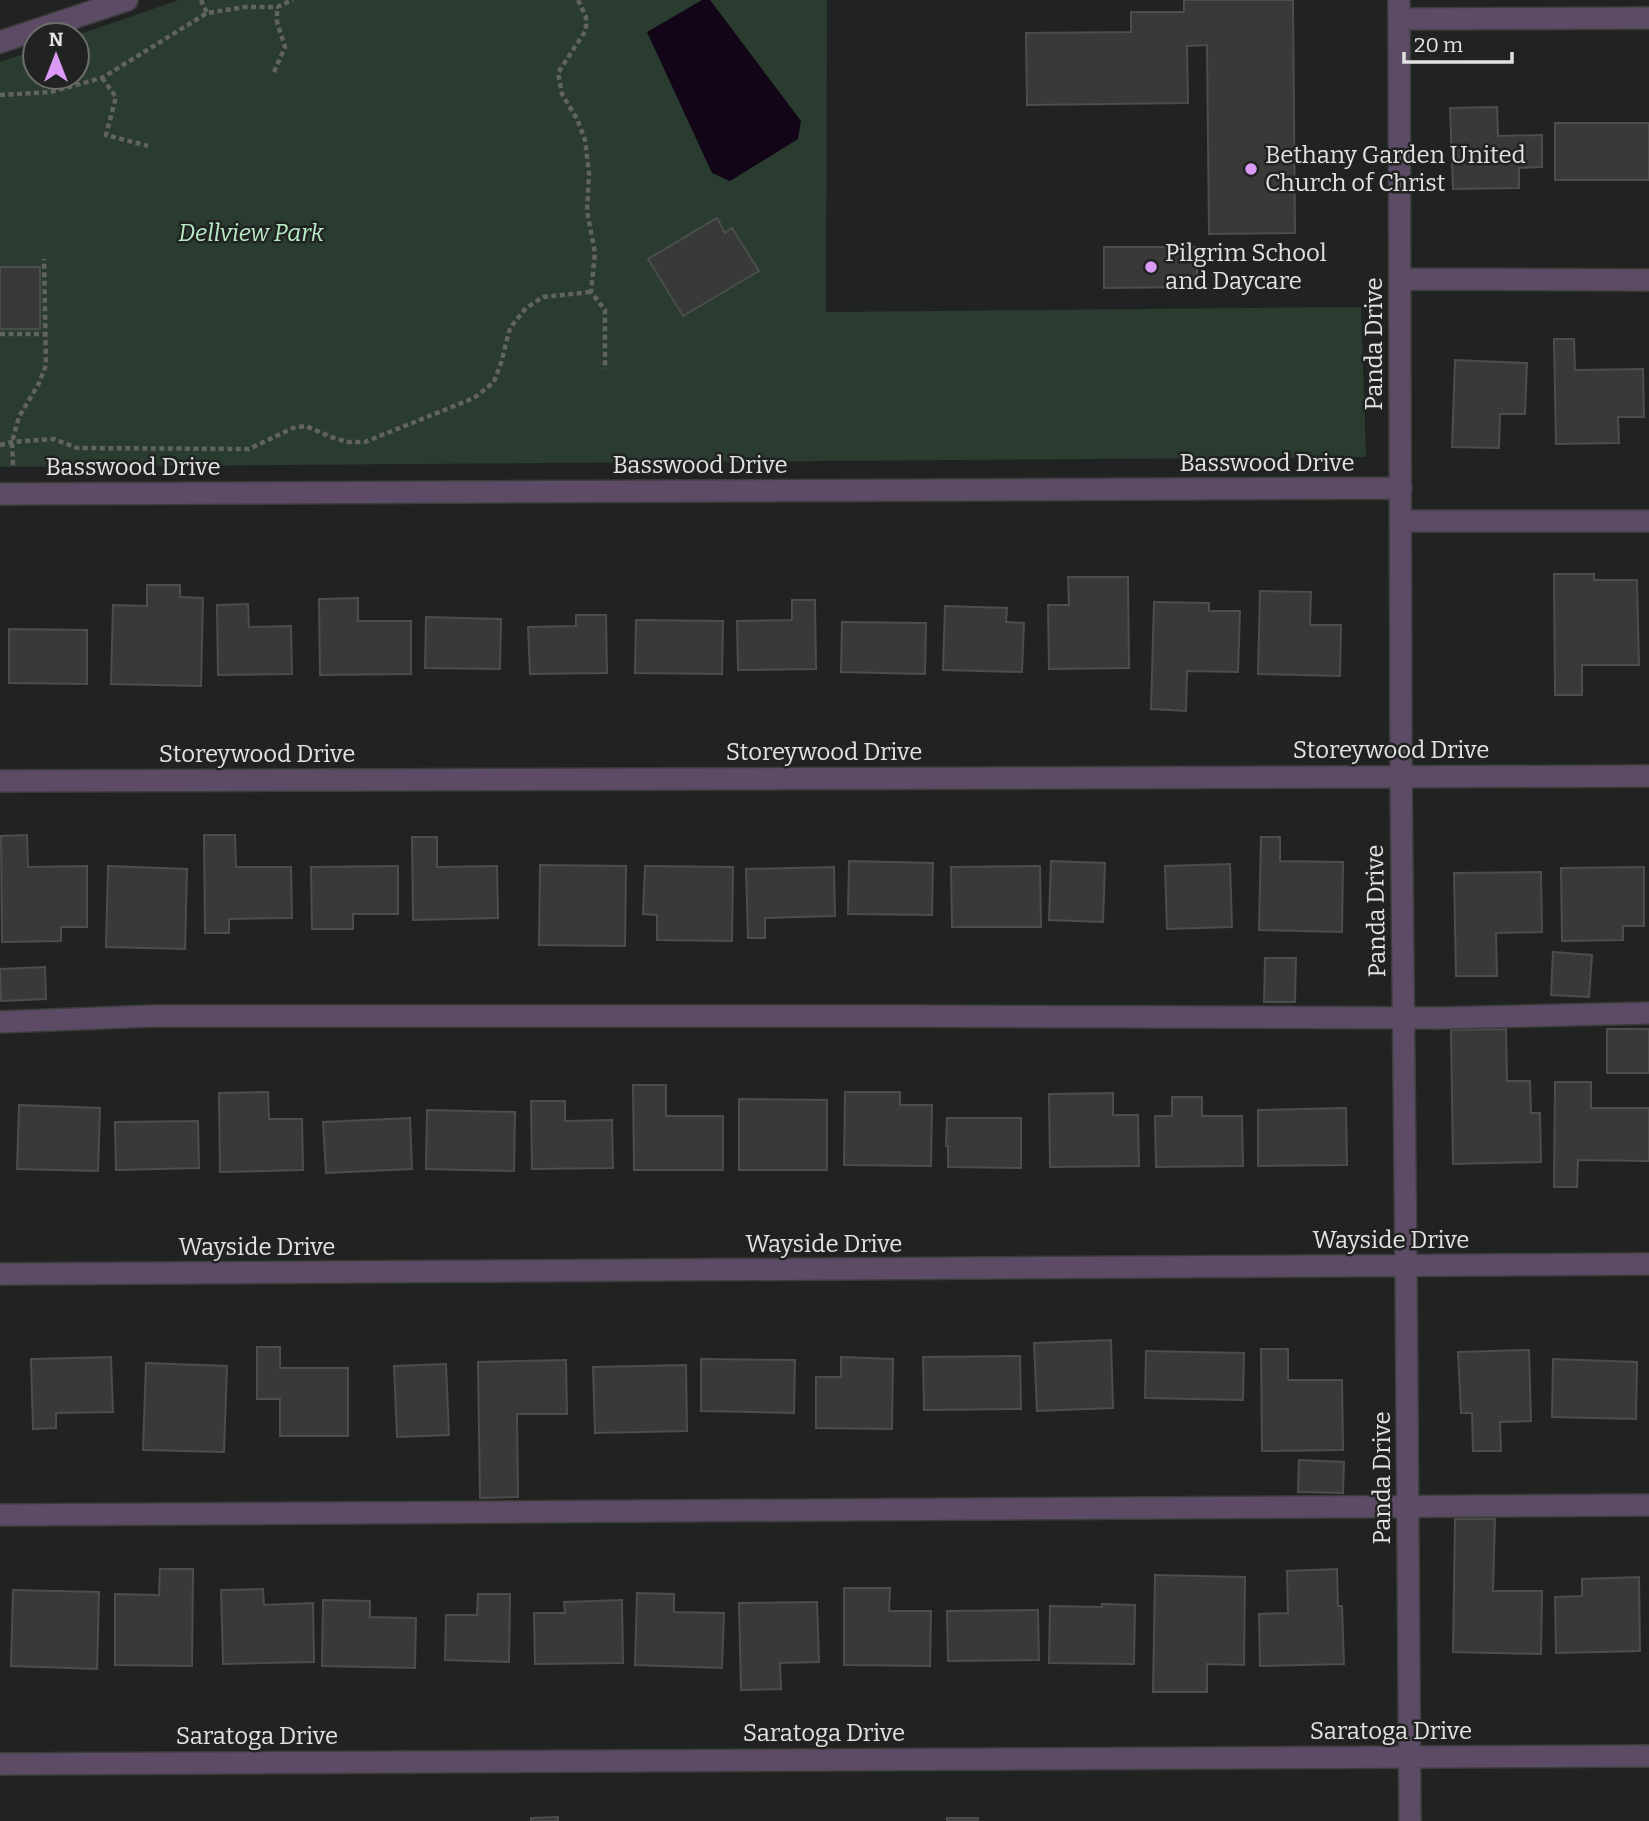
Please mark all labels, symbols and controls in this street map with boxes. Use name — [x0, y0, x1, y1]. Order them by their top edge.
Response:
north arrow — [21, 21, 91, 91]
scale bar — [1404, 21, 1512, 65]
text: N — [49, 28, 64, 51]
text: 20 m — [1414, 32, 1463, 58]
place label: Bethany Garden United Church of Christ — [1265, 141, 1526, 197]
marker: Bethany Garden United Church of Christ — [1243, 161, 1259, 177]
park label: Dellview Park — [178, 219, 325, 247]
place label: Pilgrim School and Daycare — [1165, 239, 1327, 295]
marker: Pilgrim School and Daycare — [1143, 259, 1159, 275]
street label: Panda Drive — [1360, 277, 1388, 411]
street label: Basswood Drive — [1179, 449, 1355, 477]
street label: Basswood Drive — [612, 451, 788, 479]
street label: Basswood Drive — [45, 453, 221, 481]
street label: Storeywood Drive — [1293, 736, 1489, 764]
street label: Storeywood Drive — [726, 738, 922, 766]
street label: Storeywood Drive — [159, 740, 355, 768]
street label: Panda Drive — [1361, 844, 1391, 978]
street label: Wayside Drive — [1312, 1226, 1470, 1254]
street label: Wayside Drive — [745, 1230, 903, 1258]
street label: Wayside Drive — [178, 1233, 336, 1261]
street label: Panda Drive — [1368, 1411, 1396, 1545]
street label: Saratoga Drive — [1310, 1717, 1472, 1745]
street label: Saratoga Drive — [743, 1719, 905, 1747]
street label: Saratoga Drive — [176, 1722, 338, 1750]

